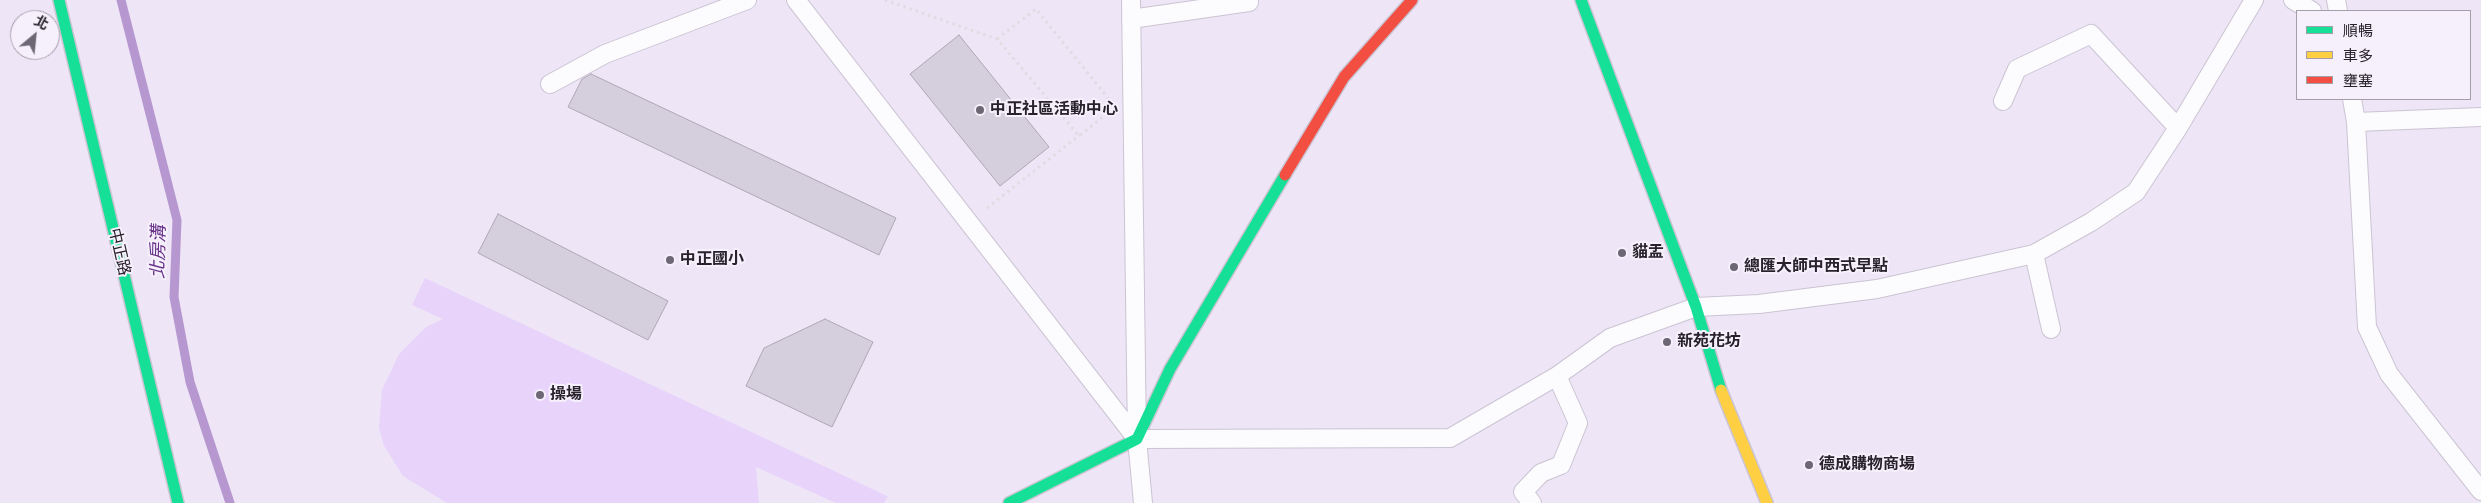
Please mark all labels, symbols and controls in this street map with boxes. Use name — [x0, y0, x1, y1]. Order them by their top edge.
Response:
north arrow — [10, 10, 60, 60]
legend — [2296, 10, 2471, 100]
text: 北 — [32, 12, 52, 33]
text: 順暢 — [2343, 22, 2373, 39]
text: 車多 — [2343, 47, 2373, 64]
text: 壅塞 — [2343, 72, 2373, 89]
place label: 中正社區活動中心 — [990, 100, 1118, 120]
marker: 中正社區活動中心 — [974, 104, 986, 116]
water label: 北房溝 — [148, 225, 170, 279]
street label: 中正路 — [104, 226, 134, 278]
place label: 貓盂 — [1632, 243, 1664, 263]
marker: 貓盂 — [1616, 247, 1628, 259]
place label: 中正國小 — [680, 250, 744, 270]
marker: 中正國小 — [664, 254, 676, 266]
place label: 總匯大師中西式早點 — [1744, 257, 1888, 277]
marker: 總匯大師中西式早點 — [1728, 261, 1740, 273]
place label: 新苑花坊 — [1677, 332, 1741, 352]
marker: 新苑花坊 — [1661, 336, 1673, 348]
place label: 操場 — [550, 385, 582, 405]
marker: 操場 — [534, 389, 546, 401]
place label: 德成購物商場 — [1819, 455, 1915, 475]
marker: 德成購物商場 — [1803, 459, 1815, 471]

